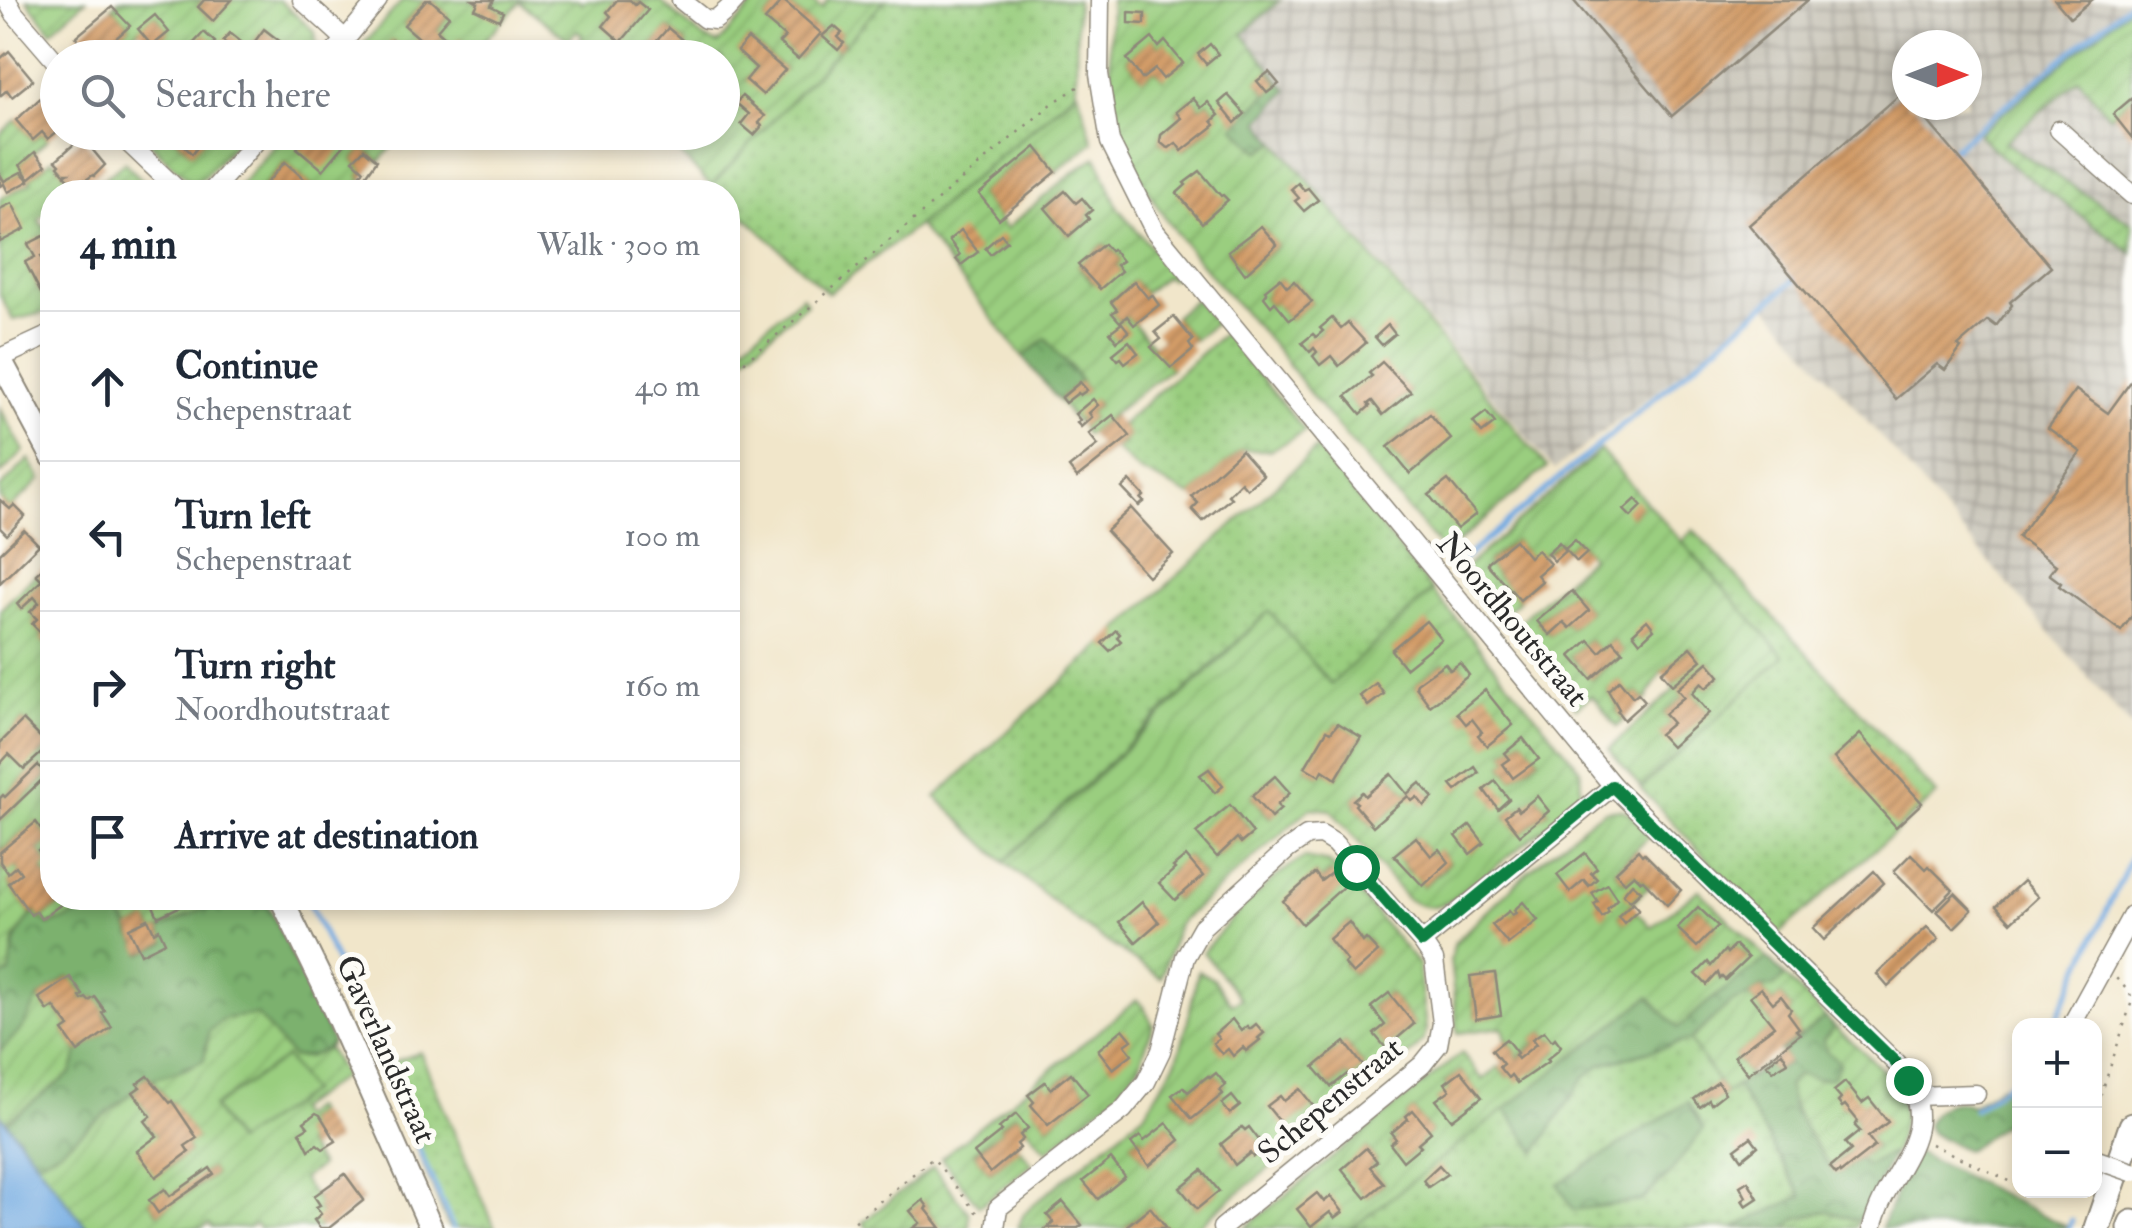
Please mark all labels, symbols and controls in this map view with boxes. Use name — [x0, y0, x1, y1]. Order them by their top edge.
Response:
north arrow — [1892, 30, 1982, 120]
search box — [40, 40, 740, 150]
icon: search — [75, 68, 130, 123]
text: Search here — [155, 71, 331, 119]
text: 4 min — [80, 219, 177, 271]
text: Walk · 300 m — [537, 225, 700, 265]
text: Continue — [175, 342, 318, 390]
icon: ahead — [80, 359, 135, 414]
text: 40 m — [635, 366, 700, 406]
text: Schepenstraat — [175, 390, 352, 430]
text: Turn left — [175, 492, 311, 540]
icon: left — [80, 509, 135, 564]
text: 100 m — [624, 516, 700, 556]
street label: Noordhoutstraat — [1428, 524, 1597, 715]
text: Schepenstraat — [175, 540, 352, 580]
text: Turn right — [175, 642, 336, 690]
icon: right — [80, 659, 135, 714]
text: 160 m — [625, 666, 700, 706]
text: Noordhoutstraat — [175, 690, 390, 730]
icon: arrive — [80, 809, 135, 864]
text: Arrive at destination — [175, 812, 479, 860]
route start — [1334, 845, 1380, 891]
street label: Gaverlandstraat — [327, 949, 445, 1150]
map controls — [2012, 1018, 2102, 1198]
button: + — [2012, 1018, 2102, 1108]
street label: Schepenstraat — [1250, 1029, 1411, 1173]
route end — [1886, 1058, 1932, 1104]
button: − — [2012, 1108, 2102, 1198]

